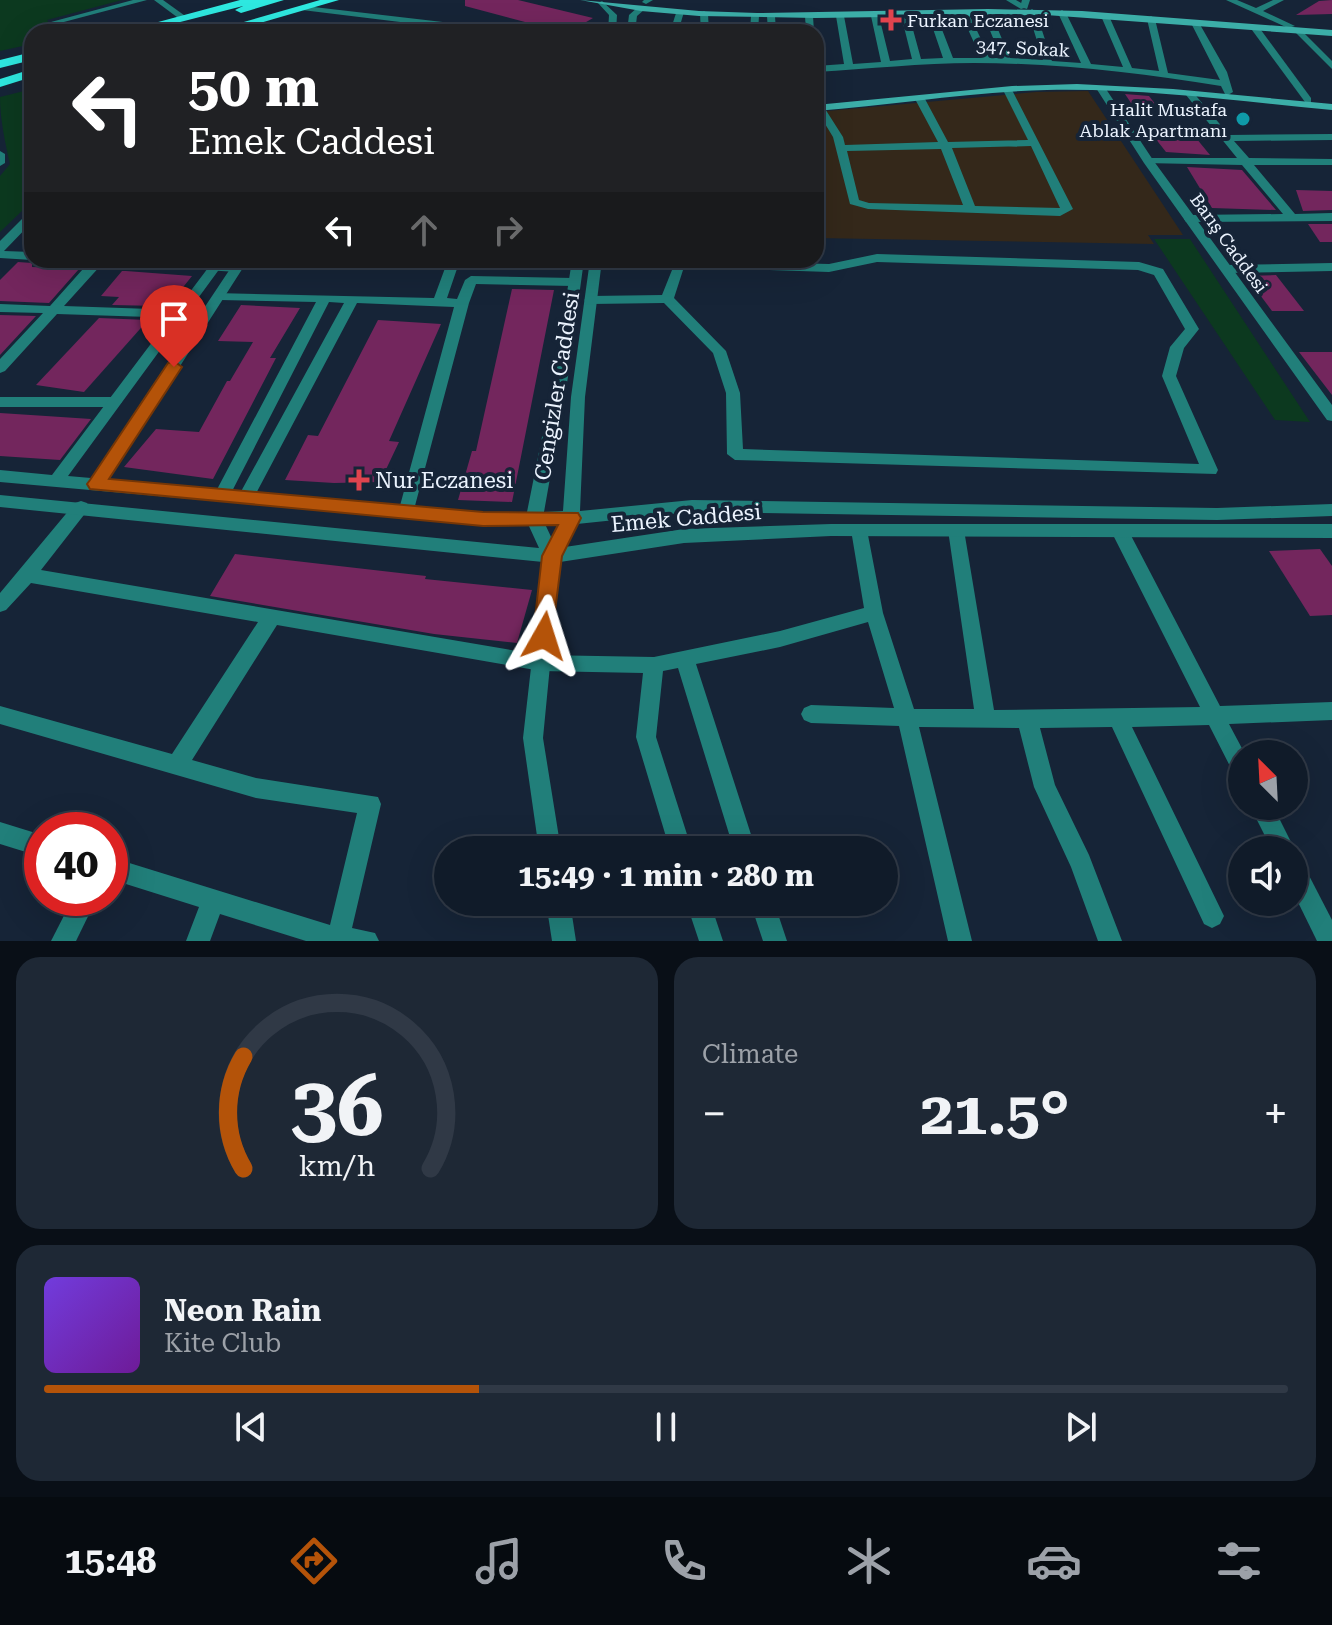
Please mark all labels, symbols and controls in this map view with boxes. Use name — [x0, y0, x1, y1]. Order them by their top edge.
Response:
place label: Furkan Eczanesi — [907, 10, 1049, 31]
marker: Furkan Eczanesi — [882, 11, 900, 29]
street label: 347. Sokak — [976, 35, 1070, 61]
text: 50 m — [188, 54, 319, 120]
icon: left — [56, 56, 160, 160]
place label: Halit Mustafa Ablak Apartmanı — [1080, 99, 1227, 141]
marker: Halit Mustafa Ablak Apartmanı — [1234, 110, 1252, 128]
text: Emek Caddesi — [188, 121, 435, 163]
street label: Barış Caddesi — [1186, 189, 1272, 297]
icon: left — [318, 208, 362, 252]
icon: ahead — [402, 208, 446, 252]
icon: right — [486, 208, 530, 252]
pin — [140, 285, 208, 367]
street label: Cengizler Caddesi — [530, 290, 584, 482]
icon: arrive — [152, 297, 196, 341]
place label: Nur Eczanesi — [375, 468, 513, 493]
marker: Nur Eczanesi — [350, 471, 368, 489]
street label: Emek Caddesi — [610, 499, 762, 537]
position arrow — [502, 594, 586, 678]
north arrow — [1228, 740, 1308, 820]
map controls — [1228, 740, 1308, 916]
speed limit sign: 40 — [24, 812, 128, 916]
button: sound — [1228, 836, 1308, 916]
text: 15:49 · 1 min · 280 m — [518, 858, 814, 893]
text: Climate — [702, 1039, 798, 1069]
text: 36 — [290, 1058, 384, 1155]
text: 21.5° — [920, 1078, 1070, 1149]
text: − — [702, 1088, 727, 1140]
text: + — [1263, 1088, 1288, 1140]
text: km/h — [299, 1149, 375, 1183]
text: Neon Rain — [164, 1293, 321, 1328]
text: Kite Club — [164, 1328, 281, 1358]
icon: previous — [229, 1405, 273, 1449]
icon: pause — [644, 1405, 688, 1449]
icon: next — [1059, 1405, 1103, 1449]
icon: directions — [286, 1533, 342, 1589]
icon: music — [471, 1533, 527, 1589]
icon: phone — [656, 1533, 712, 1589]
icon: climate — [841, 1533, 897, 1589]
icon: car — [1026, 1533, 1082, 1589]
icon: filters — [1211, 1533, 1267, 1589]
text: 15:48 — [65, 1540, 156, 1582]

